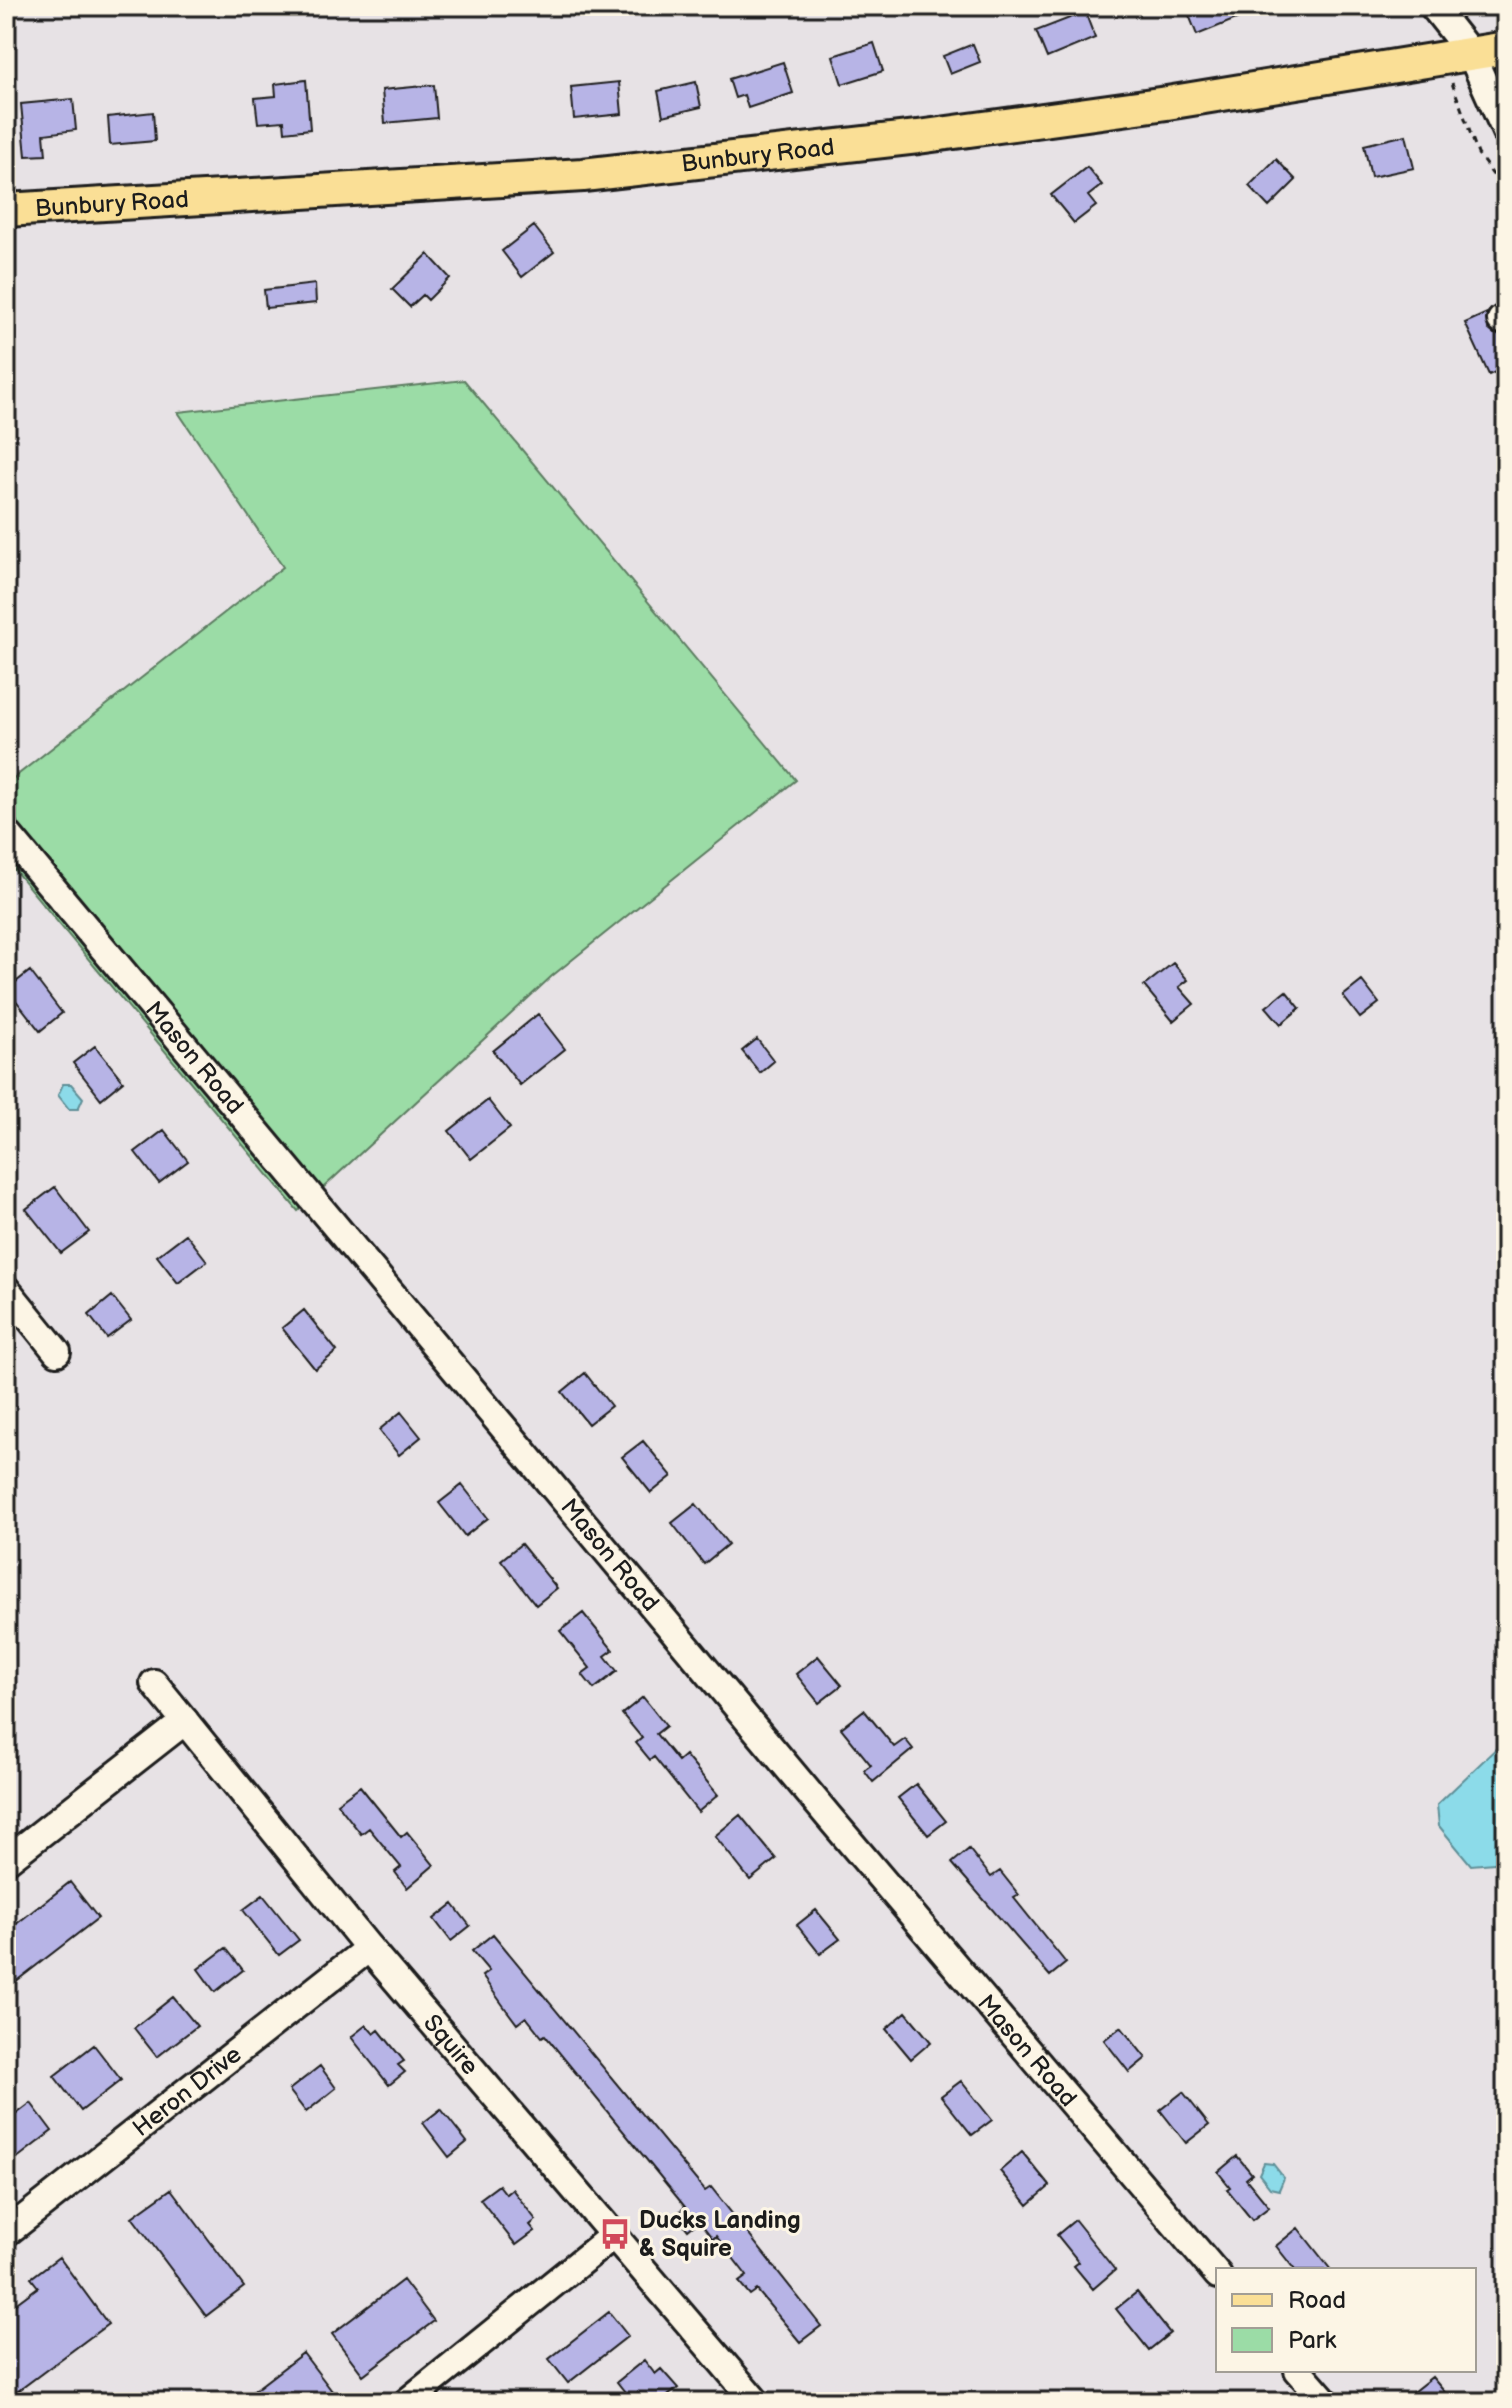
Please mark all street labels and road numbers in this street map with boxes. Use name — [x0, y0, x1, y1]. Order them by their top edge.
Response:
street label: Bunbury Road — [680, 132, 836, 178]
street label: Bunbury Road — [34, 184, 190, 223]
street label: Mason Road — [139, 995, 250, 1120]
street label: Mason Road — [555, 1493, 665, 1617]
street label: Mason Road — [972, 1989, 1083, 2113]
street label: Squire — [417, 2008, 485, 2080]
street label: Heron Drive — [127, 2039, 247, 2143]

